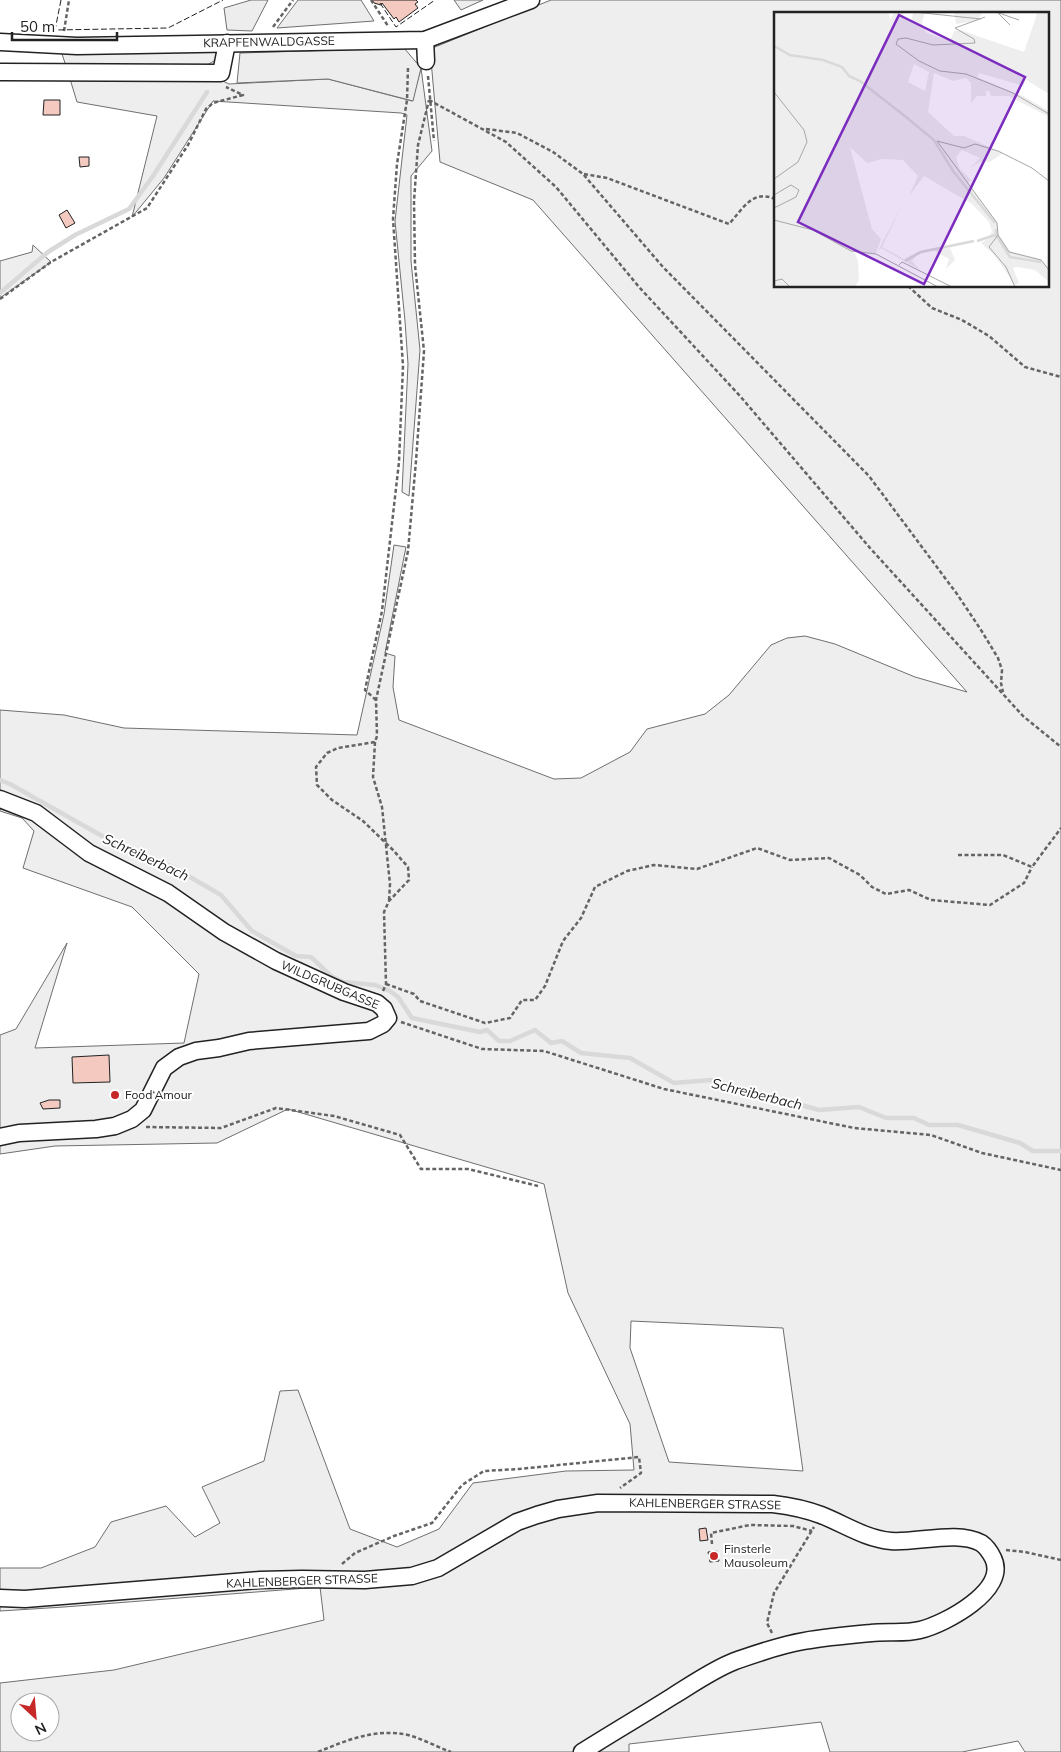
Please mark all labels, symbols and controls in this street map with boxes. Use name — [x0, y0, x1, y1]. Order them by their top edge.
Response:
scale bar — [12, 10, 118, 42]
inset map — [774, 12, 1048, 288]
text: 50 m — [20, 17, 55, 36]
street label: KRAPFENWALDGASSE — [203, 33, 335, 50]
water label: Schreiberbach — [100, 829, 192, 885]
street label: WILDGRUBGASSE — [279, 957, 382, 1012]
water label: Schreiberbach — [710, 1074, 804, 1114]
place label: Food‘Amour — [125, 1087, 193, 1102]
marker: Food‘Amour — [109, 1089, 121, 1101]
street label: KAHLENBERGER STRASSE — [629, 1495, 781, 1512]
place label: Finsterle Mausoleum — [724, 1541, 788, 1570]
marker: Finsterle Mausoleum — [708, 1550, 720, 1562]
street label: KAHLENBERGER STRASSE — [226, 1570, 378, 1591]
north arrow — [10, 1692, 60, 1742]
text: N — [32, 1718, 49, 1739]

